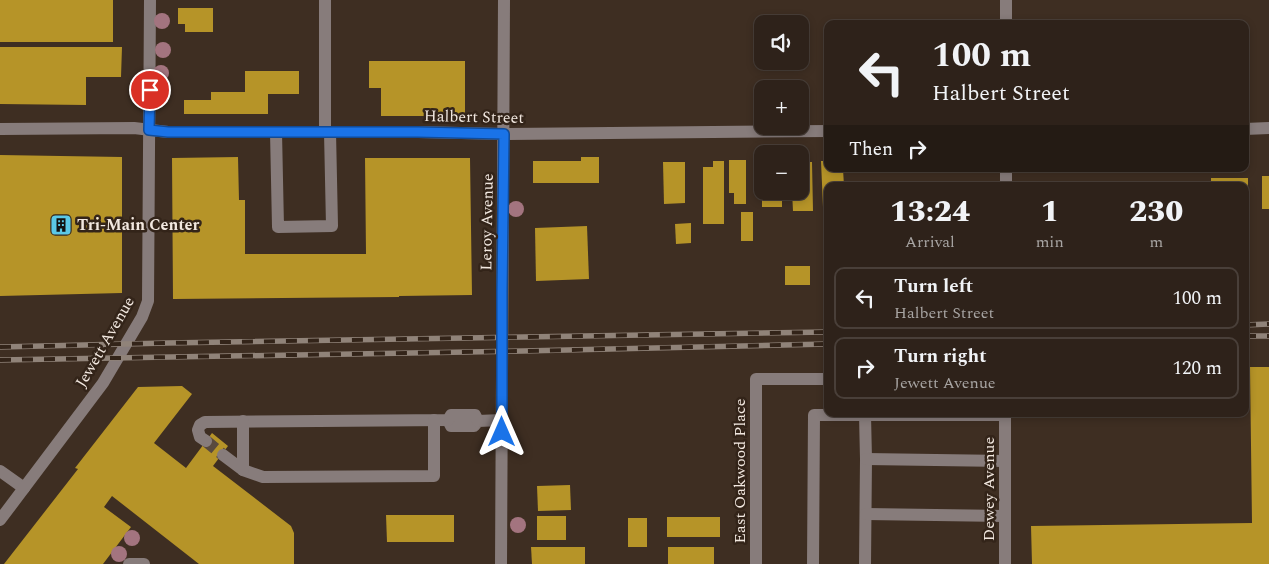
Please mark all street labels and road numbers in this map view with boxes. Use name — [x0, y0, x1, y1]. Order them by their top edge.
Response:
street label: Halbert Street — [424, 104, 525, 130]
street label: Leroy Avenue — [474, 173, 500, 271]
street label: Jewett Avenue — [69, 292, 141, 392]
street label: East Oakwood Place — [728, 399, 752, 543]
street label: Dewey Avenue — [977, 437, 1001, 541]

